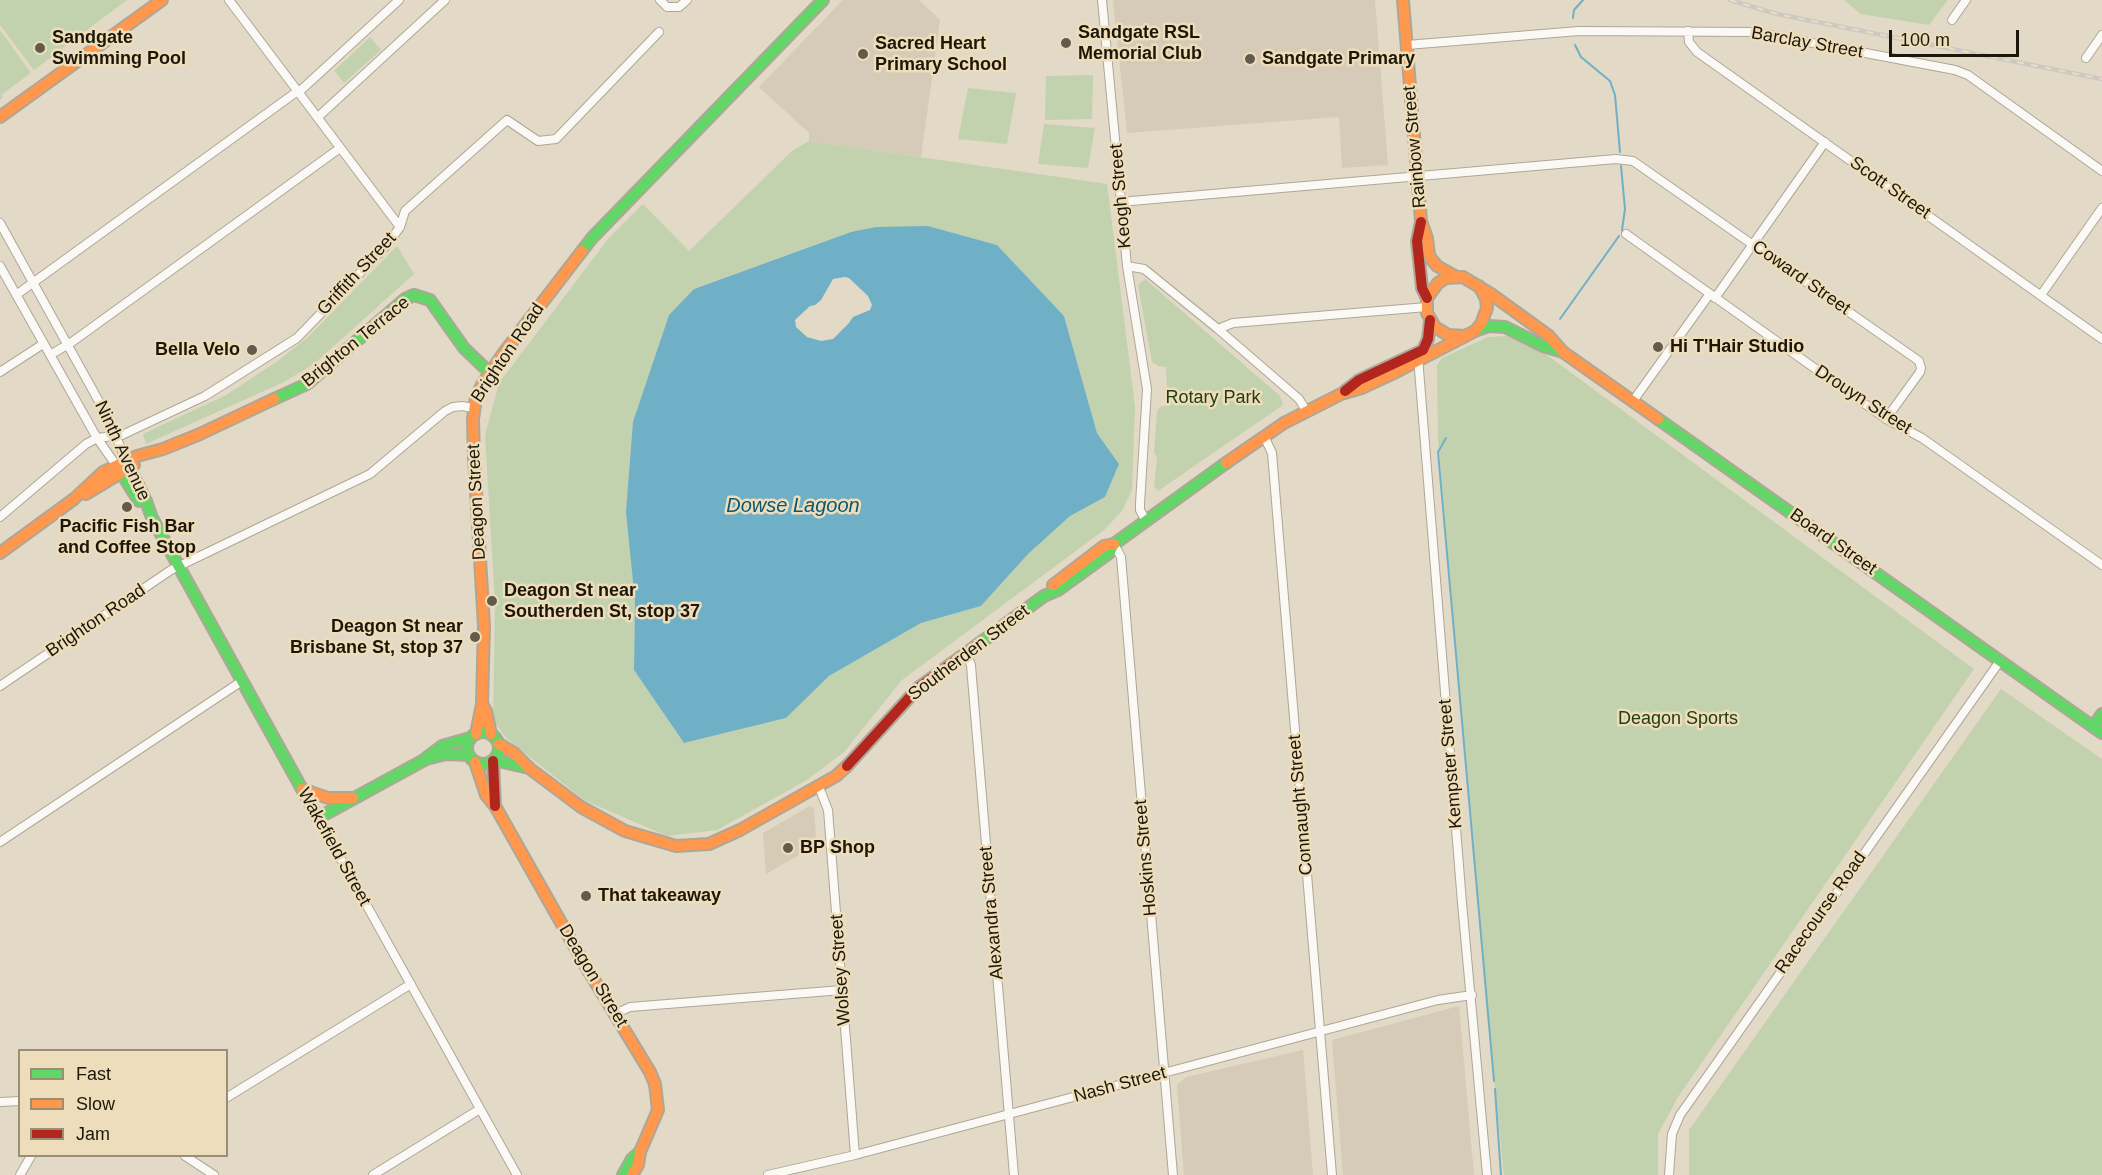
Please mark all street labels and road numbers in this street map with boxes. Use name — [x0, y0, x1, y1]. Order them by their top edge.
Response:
street label: Barclay Street — [1749, 23, 1865, 63]
street label: Rainbow Street — [1399, 85, 1431, 209]
street label: Keogh Street — [1106, 143, 1136, 249]
street label: Scott Street — [1845, 152, 1935, 224]
street label: Griffith Street — [313, 228, 401, 320]
street label: Coward Street — [1748, 236, 1854, 320]
street label: Brighton Terrace — [298, 292, 414, 392]
street label: Brighton Road — [467, 299, 549, 407]
street label: Drouyn Street — [1811, 361, 1915, 439]
street label: Ninth Avenue — [89, 398, 155, 504]
street label: Deagon Street — [463, 443, 491, 561]
street label: Board Street — [1785, 504, 1881, 580]
street label: Brighton Road — [42, 580, 150, 662]
street label: Southerden Street — [904, 600, 1034, 706]
street label: Kempster Street — [1435, 698, 1467, 830]
street label: Connaught Street — [1284, 734, 1318, 876]
street label: Wakefield Street — [293, 784, 375, 910]
street label: Hoskins Street — [1130, 799, 1162, 917]
street label: Alexandra Street — [975, 845, 1009, 981]
street label: Racecourse Road — [1771, 848, 1871, 978]
street label: Wolsey Street — [826, 914, 856, 1026]
street label: Deagon Street — [554, 921, 632, 1031]
street label: Nash Street — [1071, 1062, 1169, 1108]

